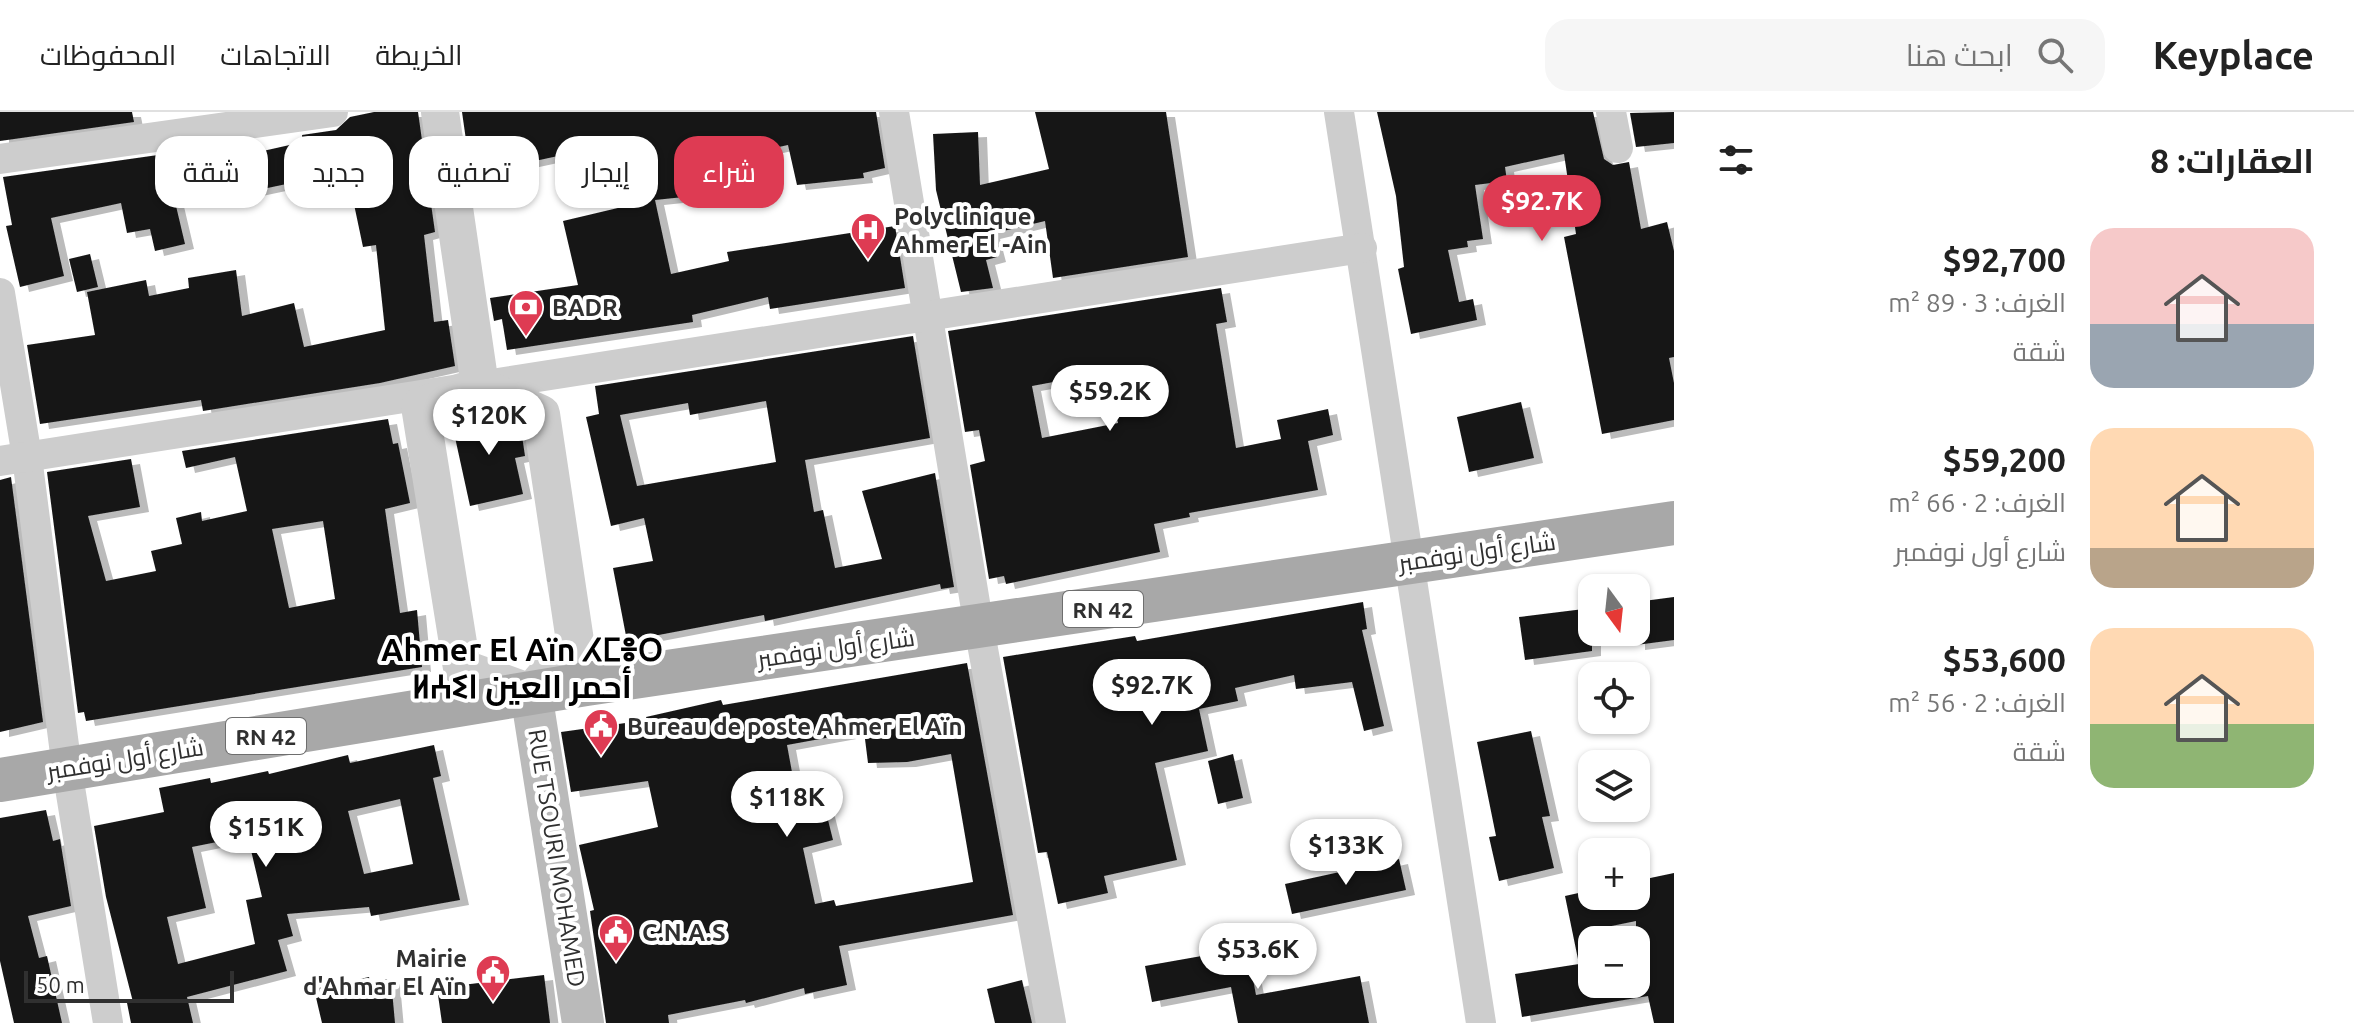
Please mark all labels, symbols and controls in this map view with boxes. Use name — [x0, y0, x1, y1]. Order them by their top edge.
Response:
search box — [1545, 19, 2105, 91]
icon: search — [2033, 33, 2077, 77]
text: Keyplace — [2153, 34, 2314, 76]
text: ابحث هنا — [1906, 38, 2013, 72]
text: المحفوظات — [40, 39, 176, 70]
text: الاتجاهات — [220, 39, 331, 70]
text: الخريطة — [375, 39, 463, 70]
chip: شقة — [155, 136, 268, 208]
chip: جديد — [284, 136, 393, 208]
chip: تصفية — [409, 136, 539, 208]
chip: إيجار — [555, 136, 658, 208]
chip: شراء — [674, 136, 784, 208]
icon: filters — [1714, 138, 1758, 182]
text: العقارات: 8 — [2150, 141, 2314, 179]
pin: $92.7K — [1477, 175, 1607, 243]
text: $92.7K — [1501, 186, 1583, 215]
place label: Polyclinique Ahmer El -Ain — [894, 203, 1048, 258]
hospital icon: Polyclinique Ahmer El -Ain — [849, 211, 887, 261]
text: $92,700 — [1943, 240, 2066, 278]
icon: home — [2154, 260, 2250, 356]
bank icon: BADR — [507, 288, 545, 338]
text: الغرف: 3 · 89 m² — [1888, 288, 2066, 317]
place label: BADR — [552, 294, 618, 321]
text: شقة — [2013, 337, 2066, 366]
pin: $59.2K — [1045, 365, 1175, 433]
text: $59.2K — [1069, 376, 1151, 405]
pin: $120K — [433, 389, 545, 457]
text: $120K — [451, 400, 527, 429]
text: $59,200 — [1943, 440, 2066, 478]
icon: home — [2154, 460, 2250, 556]
text: الغرف: 2 · 66 m² — [1888, 488, 2066, 517]
street label: شارع أول نوفمبر — [1394, 526, 1558, 580]
text: شارع أول نوفمبر — [1895, 537, 2066, 566]
north arrow — [1578, 574, 1650, 646]
map controls — [1578, 574, 1650, 998]
road number: RN 42 — [1063, 591, 1143, 627]
street label: شارع أول نوفمبر — [753, 622, 917, 676]
district label: Ahmer El Aïn ⵃⵎⴻⵔ ⵍⵄⵉⵏ أحمر العين — [381, 631, 663, 706]
text: $53,600 — [1943, 640, 2066, 678]
pin: $92.7K — [1087, 659, 1217, 727]
icon: home — [2154, 660, 2250, 756]
button: locate — [1578, 662, 1650, 734]
text: $92.7K — [1111, 670, 1193, 699]
text: الغرف: 2 · 56 m² — [1888, 688, 2066, 717]
public building icon: Bureau de poste Ahmer El Aïn — [582, 707, 620, 757]
place label: Bureau de poste Ahmer El Aïn — [627, 713, 963, 740]
road number: RN 42 — [226, 718, 306, 754]
street label: RUE TSOURI MOHAMED — [523, 727, 591, 989]
street label: شارع أول نوفمبر — [42, 731, 206, 788]
text: شقة — [2013, 737, 2066, 766]
button: layers — [1578, 750, 1650, 822]
pin: $118K — [731, 771, 843, 839]
text: $118K — [749, 782, 825, 811]
pin: $151K — [210, 801, 322, 869]
text: $151K — [228, 812, 304, 841]
pin: $133K — [1290, 819, 1402, 887]
text: $133K — [1308, 830, 1384, 859]
button: + — [1578, 838, 1650, 910]
public building icon: C.N.A.S — [597, 913, 635, 963]
place label: C.N.A.S — [642, 919, 726, 946]
pin: $53.6K — [1193, 923, 1323, 991]
button: − — [1578, 926, 1650, 998]
text: $53.6K — [1217, 934, 1299, 963]
place label: Mairie d'Ahmar El Aïn — [303, 945, 467, 1000]
public building icon: Mairie d'Ahmar El Aïn — [474, 953, 512, 1003]
scale bar — [24, 967, 234, 1003]
text: 50 m — [36, 972, 85, 997]

